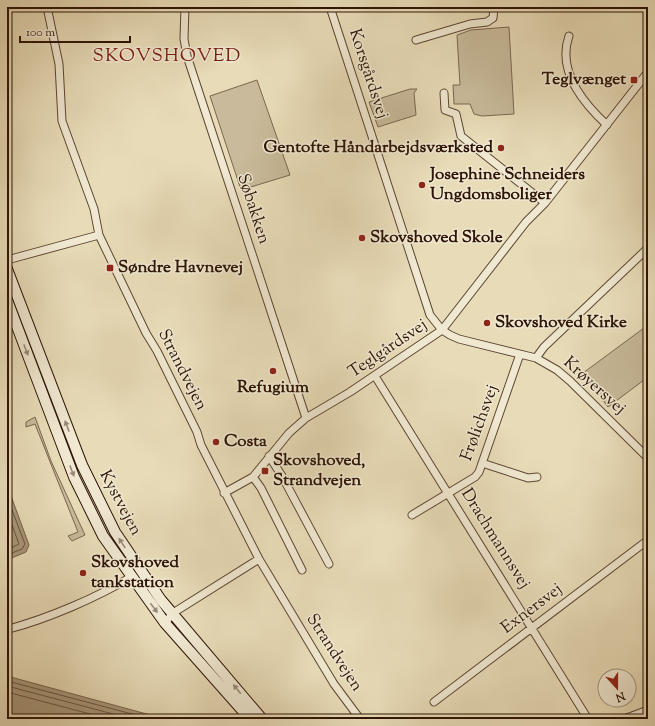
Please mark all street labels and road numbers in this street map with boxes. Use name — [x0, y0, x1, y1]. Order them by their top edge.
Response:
street label: Korsgårdsvej — [342, 26, 394, 122]
street label: Søbakken — [230, 171, 276, 247]
street label: Teglgårdsvej — [344, 314, 432, 384]
street label: Strandvejen — [151, 325, 213, 415]
street label: Krøyersvej — [557, 351, 631, 421]
street label: Frølichsvej — [455, 382, 505, 464]
street label: Kystvejen — [93, 466, 147, 540]
street label: Drachmannsvej — [454, 484, 536, 594]
street label: Exnersvej — [496, 578, 568, 640]
street label: Strandvejen — [300, 609, 368, 697]

